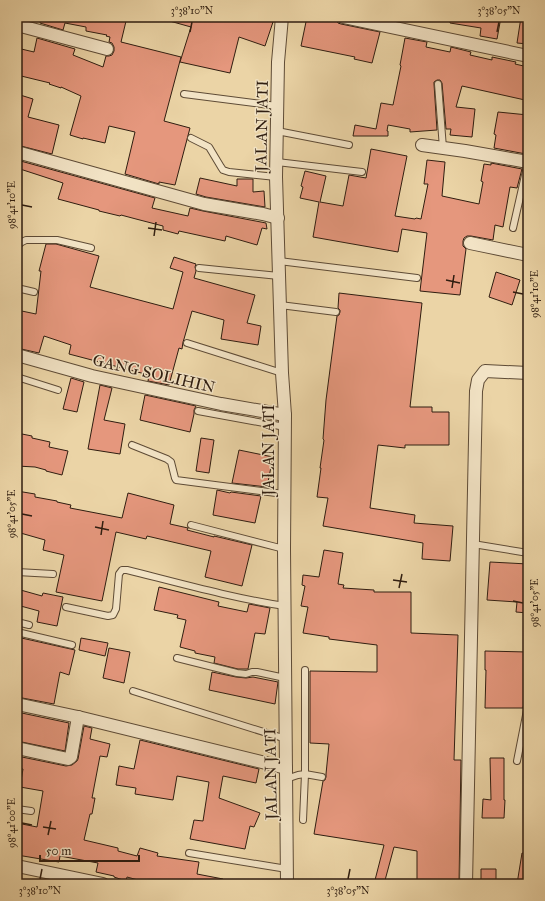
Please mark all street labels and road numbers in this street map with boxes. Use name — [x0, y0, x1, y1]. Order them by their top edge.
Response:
street label: JALAN JATI — [251, 80, 273, 174]
street label: GANG SOLIHIN — [91, 350, 217, 397]
street label: JALAN JATI — [259, 404, 279, 498]
street label: JALAN JATI — [260, 728, 282, 822]

